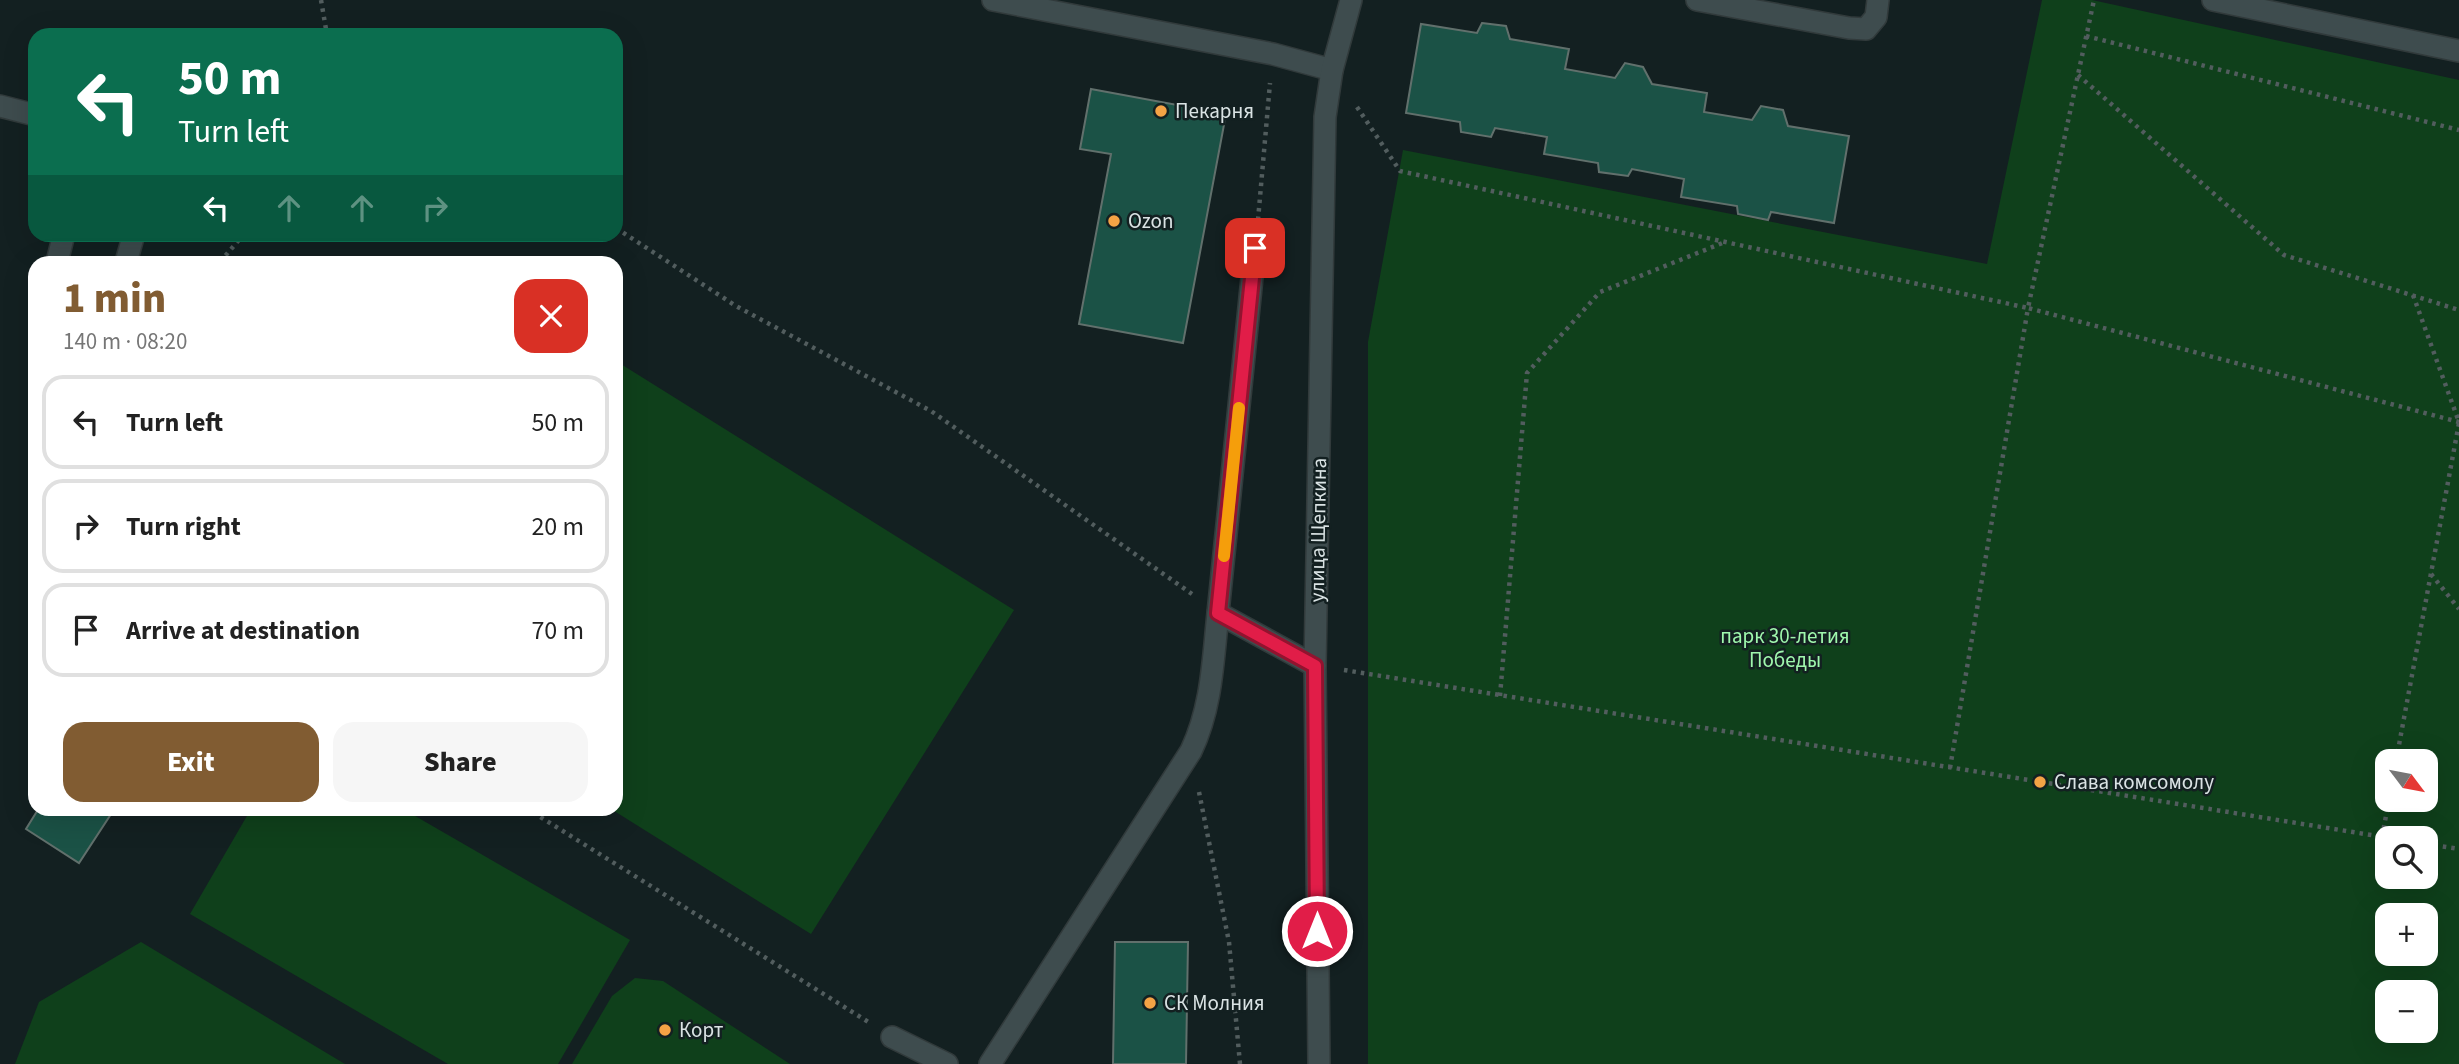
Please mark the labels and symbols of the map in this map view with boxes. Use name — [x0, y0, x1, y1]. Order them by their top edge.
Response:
place label: Пекарня — [1175, 96, 1254, 126]
marker: Пекарня — [1153, 103, 1169, 119]
place label: Ozon — [1128, 206, 1173, 236]
marker: Ozon — [1106, 213, 1122, 229]
pin — [1225, 218, 1285, 278]
street label: улица Щепкина — [1302, 457, 1334, 603]
park label: парк 30-летия Победы — [1720, 621, 1850, 675]
north arrow — [2375, 749, 2438, 812]
place label: Слава комсомолу — [2054, 767, 2214, 797]
marker: Слава комсомолу — [2032, 774, 2048, 790]
position arrow — [1280, 894, 1354, 968]
place label: СК Молния — [1164, 988, 1265, 1018]
marker: СК Молния — [1142, 995, 1158, 1011]
place label: Корт — [679, 1015, 724, 1045]
marker: Корт — [657, 1022, 673, 1038]

